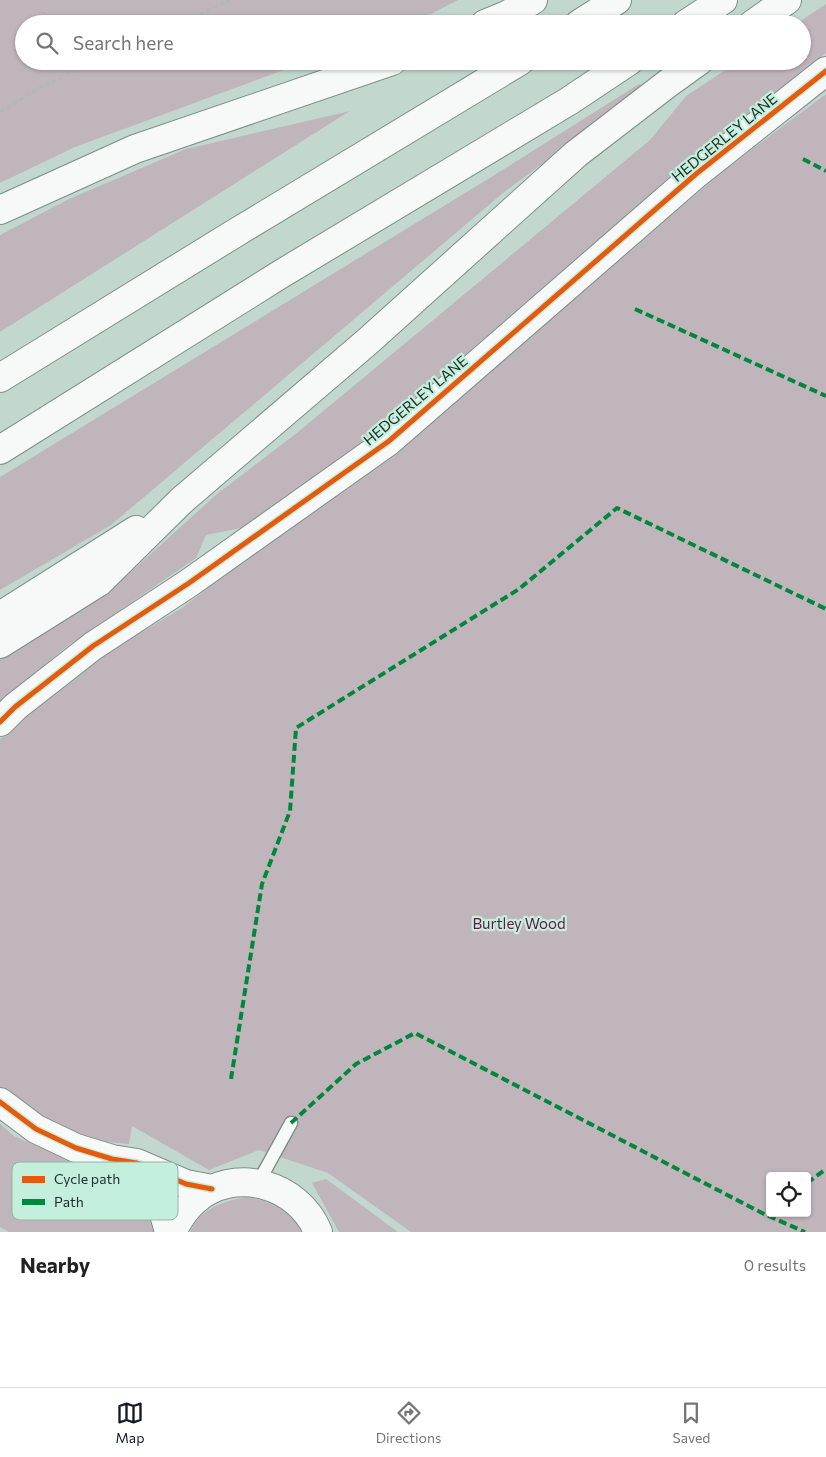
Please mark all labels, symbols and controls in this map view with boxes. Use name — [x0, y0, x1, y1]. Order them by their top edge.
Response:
search box — [15, 15, 811, 70]
icon: search — [33, 29, 61, 57]
text: Search here — [73, 31, 173, 54]
street label: HEDGERLEY LANE — [668, 89, 780, 185]
street label: HEDGERLEY LANE — [359, 351, 471, 449]
park label: Burtley Wood — [472, 914, 566, 932]
legend — [12, 1162, 178, 1220]
text: Cycle path — [54, 1170, 120, 1187]
map controls — [766, 1172, 811, 1217]
button: locate — [766, 1172, 811, 1217]
text: Path — [54, 1193, 84, 1210]
text: Nearby — [20, 1252, 90, 1277]
text: 0 results — [744, 1255, 806, 1274]
tab: Map — [116, 1399, 144, 1446]
tab: Directions — [376, 1399, 441, 1446]
tab: Saved — [673, 1399, 710, 1446]

